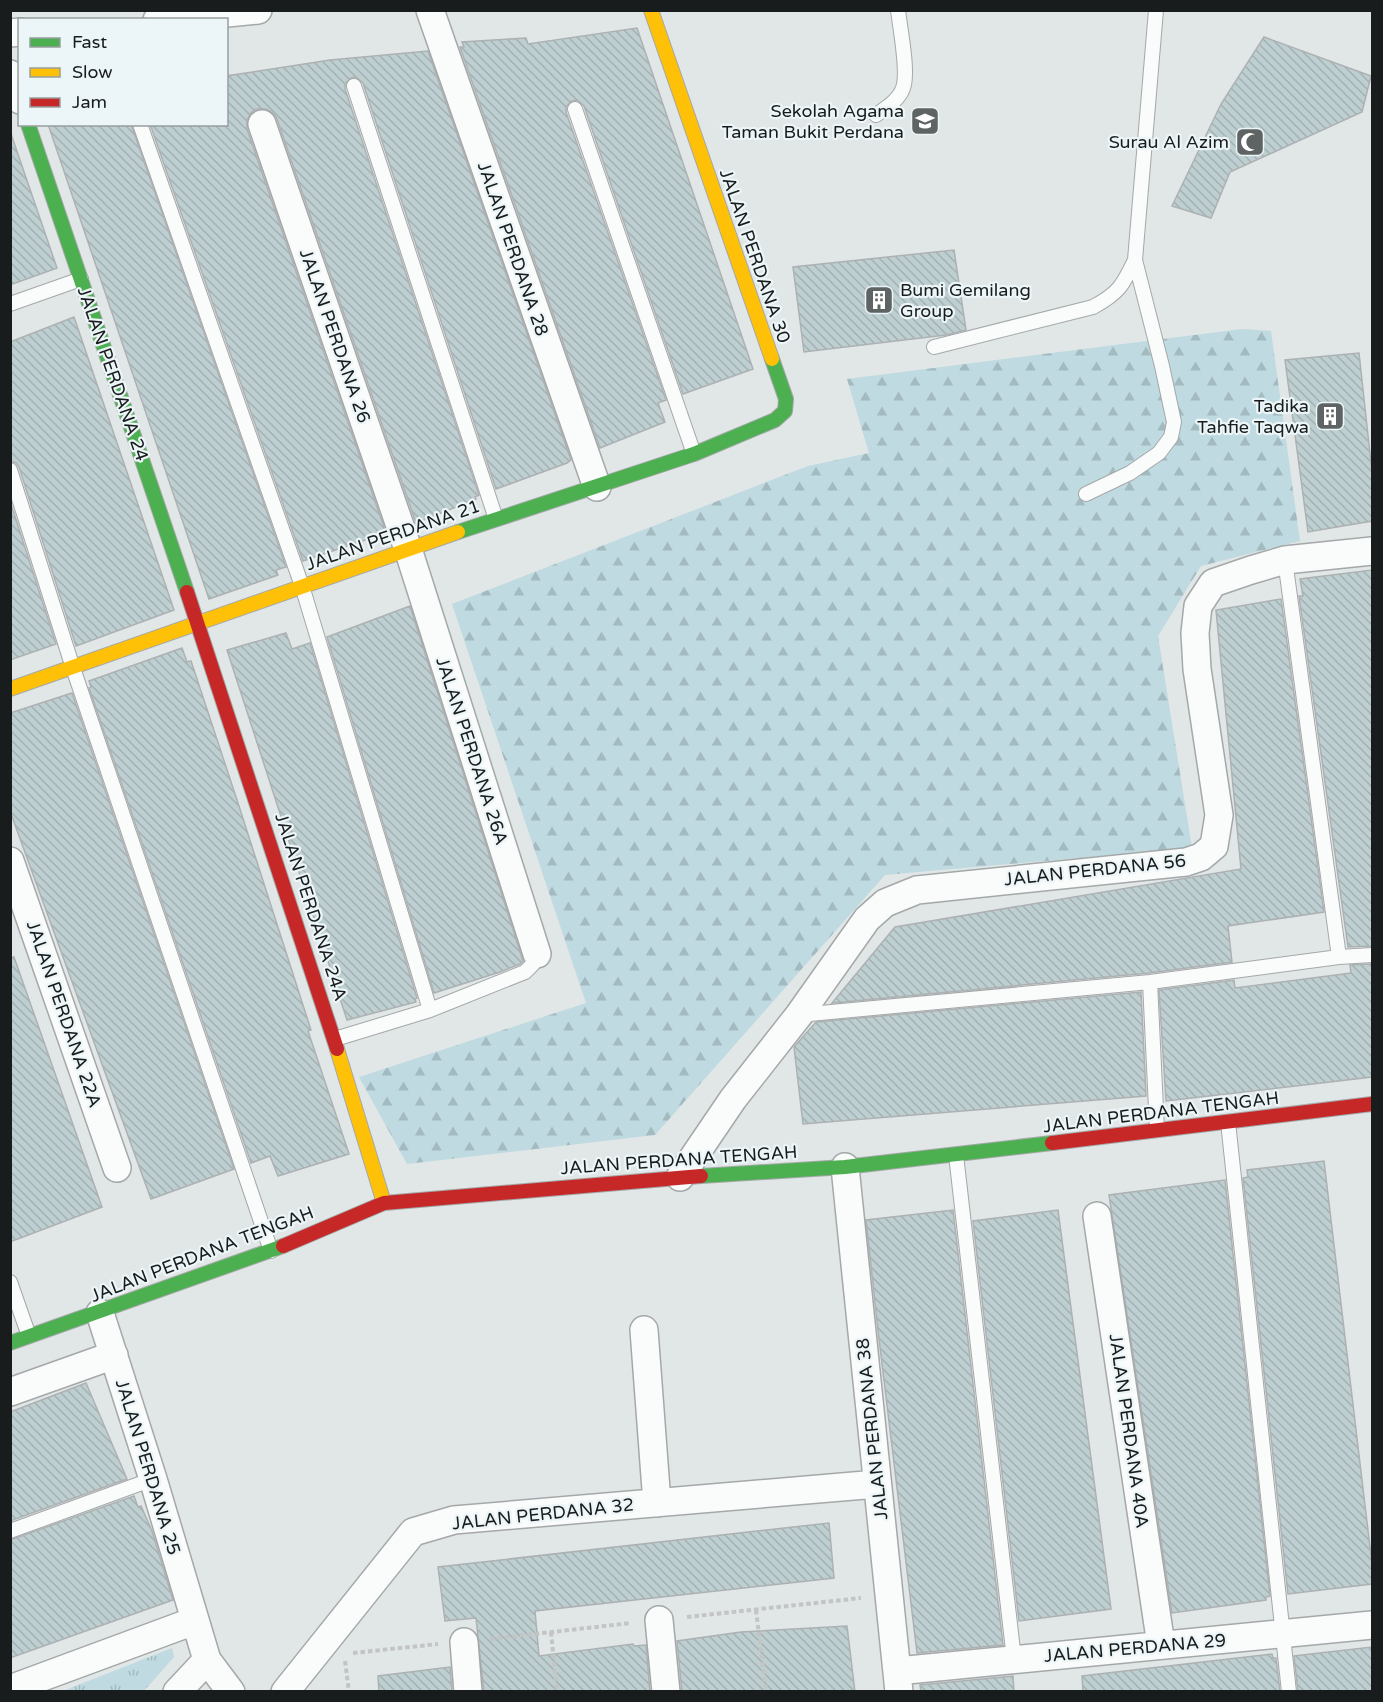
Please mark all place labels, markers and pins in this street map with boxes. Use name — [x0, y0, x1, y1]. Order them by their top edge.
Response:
place label: Sekolah Agama Taman Bukit Perdana — [722, 100, 904, 143]
school or university icon: Sekolah Agama Taman Bukit Perdana — [909, 105, 941, 137]
mosque icon: Surau Al Azim — [1234, 126, 1266, 158]
place label: Surau Al Azim — [1109, 131, 1229, 153]
place label: Bumi Gemilang Group — [900, 279, 1031, 322]
building icon: Bumi Gemilang Group — [863, 284, 895, 316]
place label: Tadika Tahfie Taqwa — [1197, 395, 1309, 438]
building icon: Tadika Tahfie Taqwa — [1314, 400, 1346, 432]

